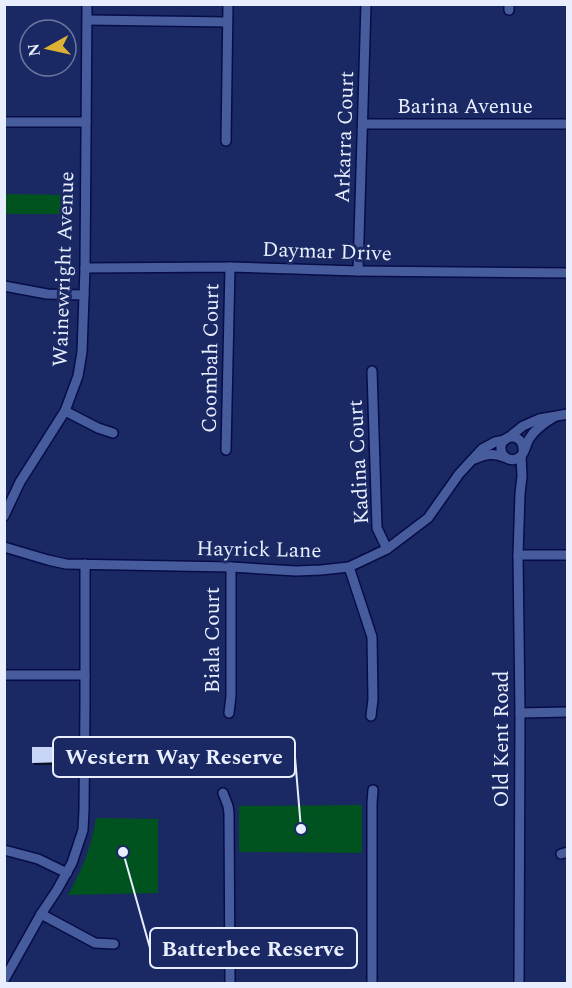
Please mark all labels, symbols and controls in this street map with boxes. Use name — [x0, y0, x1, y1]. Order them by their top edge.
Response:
north arrow — [18, 18, 78, 78]
text: N — [21, 42, 47, 58]
street label: Arkarra Court — [327, 70, 363, 204]
street label: Barina Avenue — [397, 91, 533, 123]
street label: Wainewright Avenue — [45, 171, 83, 367]
street label: Daymar Drive — [262, 234, 392, 270]
street label: Coombah Court — [194, 283, 228, 433]
street label: Kadina Court — [340, 399, 378, 525]
street label: Hayrick Lane — [196, 533, 322, 567]
street label: Biala Court — [197, 587, 229, 693]
street label: Old Kent Road — [486, 670, 518, 808]
callout: Western Way Reserve — [53, 737, 295, 777]
text: Western Way Reserve — [65, 741, 283, 774]
callout: Batterbee Reserve — [150, 928, 357, 968]
text: Batterbee Reserve — [162, 933, 345, 966]

